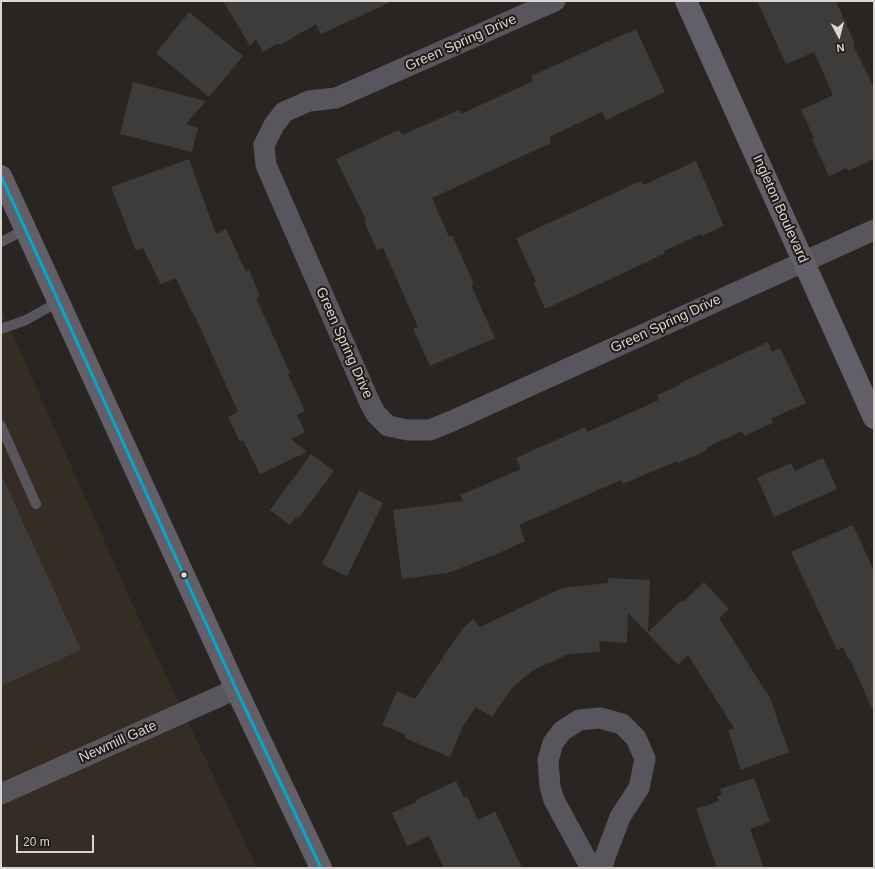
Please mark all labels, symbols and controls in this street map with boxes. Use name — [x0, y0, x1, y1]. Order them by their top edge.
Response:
street label: Green Spring Drive — [403, 11, 519, 75]
north arrow — [819, 16, 859, 56]
text: N — [836, 41, 845, 54]
street label: Ingleton Boulevard — [749, 152, 811, 266]
street label: Green Spring Drive — [312, 285, 376, 401]
street label: Green Spring Drive — [608, 291, 724, 357]
unlabelled marker — [179, 570, 189, 580]
street label: Newmill Gate — [77, 717, 159, 767]
scale bar — [18, 827, 96, 853]
text: 20 m — [23, 835, 50, 849]

